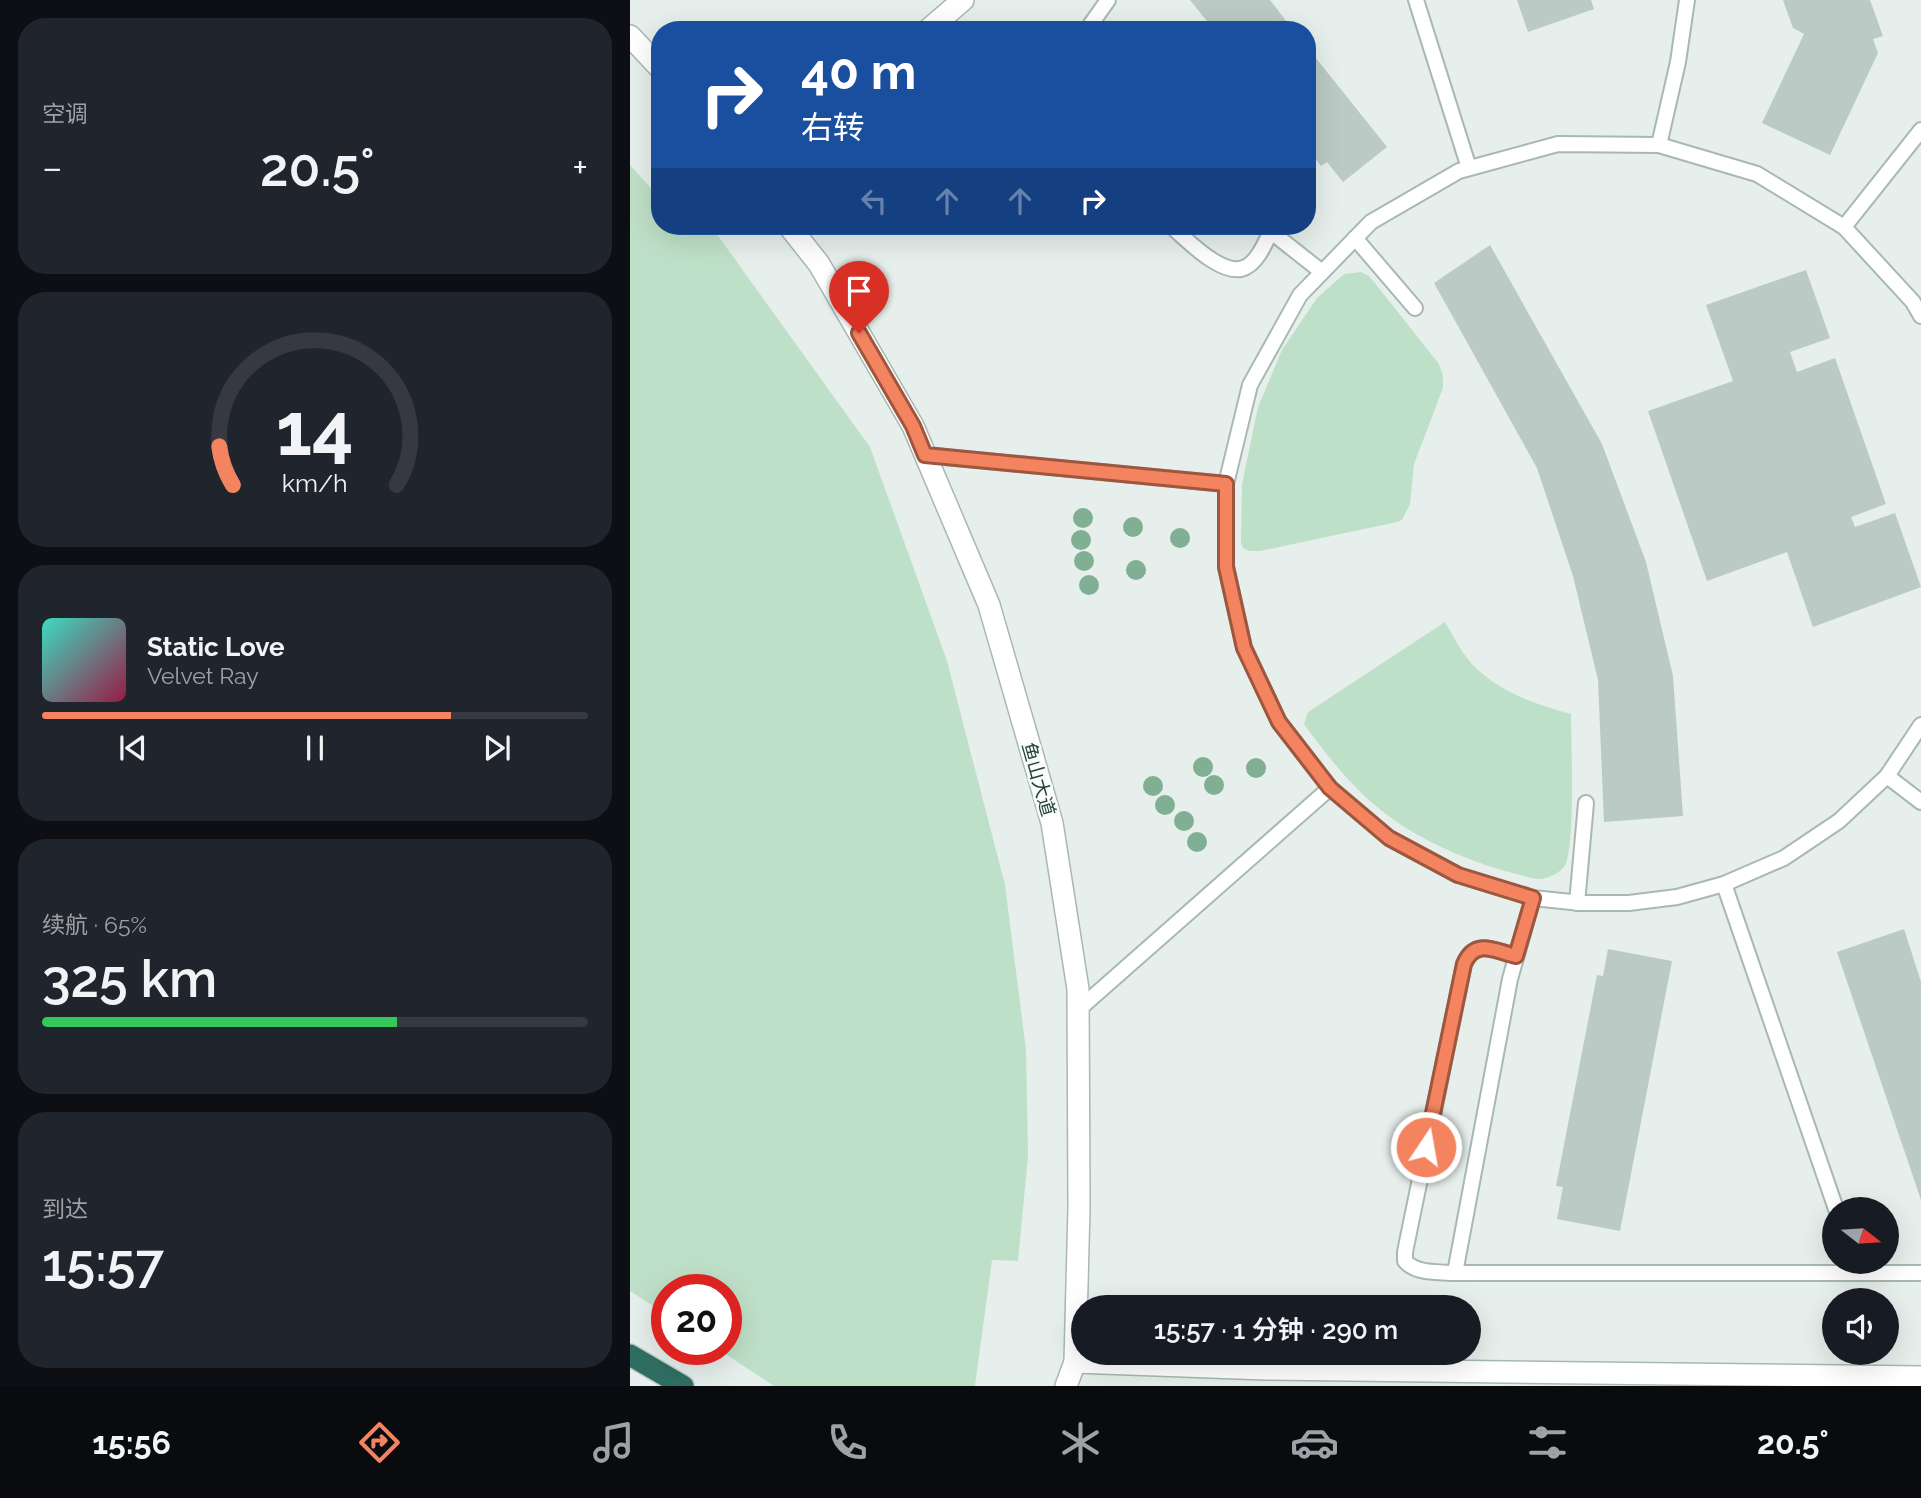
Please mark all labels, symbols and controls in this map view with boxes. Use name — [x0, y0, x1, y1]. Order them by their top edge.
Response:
text: 40 m — [801, 43, 916, 100]
icon: right — [686, 49, 777, 140]
text: 空调 — [42, 100, 88, 127]
text: 右转 — [801, 109, 865, 146]
text: 20.5° — [260, 137, 375, 198]
text: − — [42, 145, 62, 190]
text: + — [572, 145, 588, 190]
icon: left — [855, 182, 893, 220]
icon: ahead — [928, 182, 966, 220]
icon: ahead — [1001, 182, 1039, 220]
icon: right — [1074, 182, 1112, 220]
pin — [829, 261, 889, 333]
icon: arrive — [840, 272, 878, 310]
text: 14 — [276, 388, 354, 473]
text: km/h — [282, 468, 348, 498]
text: Static Love — [147, 632, 285, 662]
text: Velvet Ray — [147, 662, 259, 689]
icon: previous — [114, 729, 152, 767]
icon: pause — [296, 729, 334, 767]
icon: next — [478, 729, 516, 767]
street label: 鱼山大道 — [1018, 739, 1060, 819]
text: 续航 · 65% — [42, 911, 147, 938]
text: 325 km — [42, 948, 217, 1009]
position arrow — [1389, 1110, 1463, 1184]
text: 到达 — [42, 1195, 88, 1222]
north arrow — [1822, 1197, 1899, 1274]
map controls — [1822, 1197, 1899, 1365]
text: 15:57 — [42, 1232, 164, 1293]
speed limit sign: 20 — [651, 1274, 742, 1365]
button: sound — [1822, 1288, 1899, 1365]
text: 15:57 · 1 分钟 · 290 m — [1154, 1315, 1398, 1345]
icon: directions — [355, 1418, 404, 1467]
icon: music — [589, 1418, 638, 1467]
icon: phone — [823, 1418, 872, 1467]
icon: climate — [1056, 1418, 1105, 1467]
icon: car — [1290, 1418, 1339, 1467]
icon: filters — [1523, 1418, 1572, 1467]
text: 15:56 — [92, 1424, 171, 1461]
text: 20.5° — [1757, 1424, 1829, 1461]

